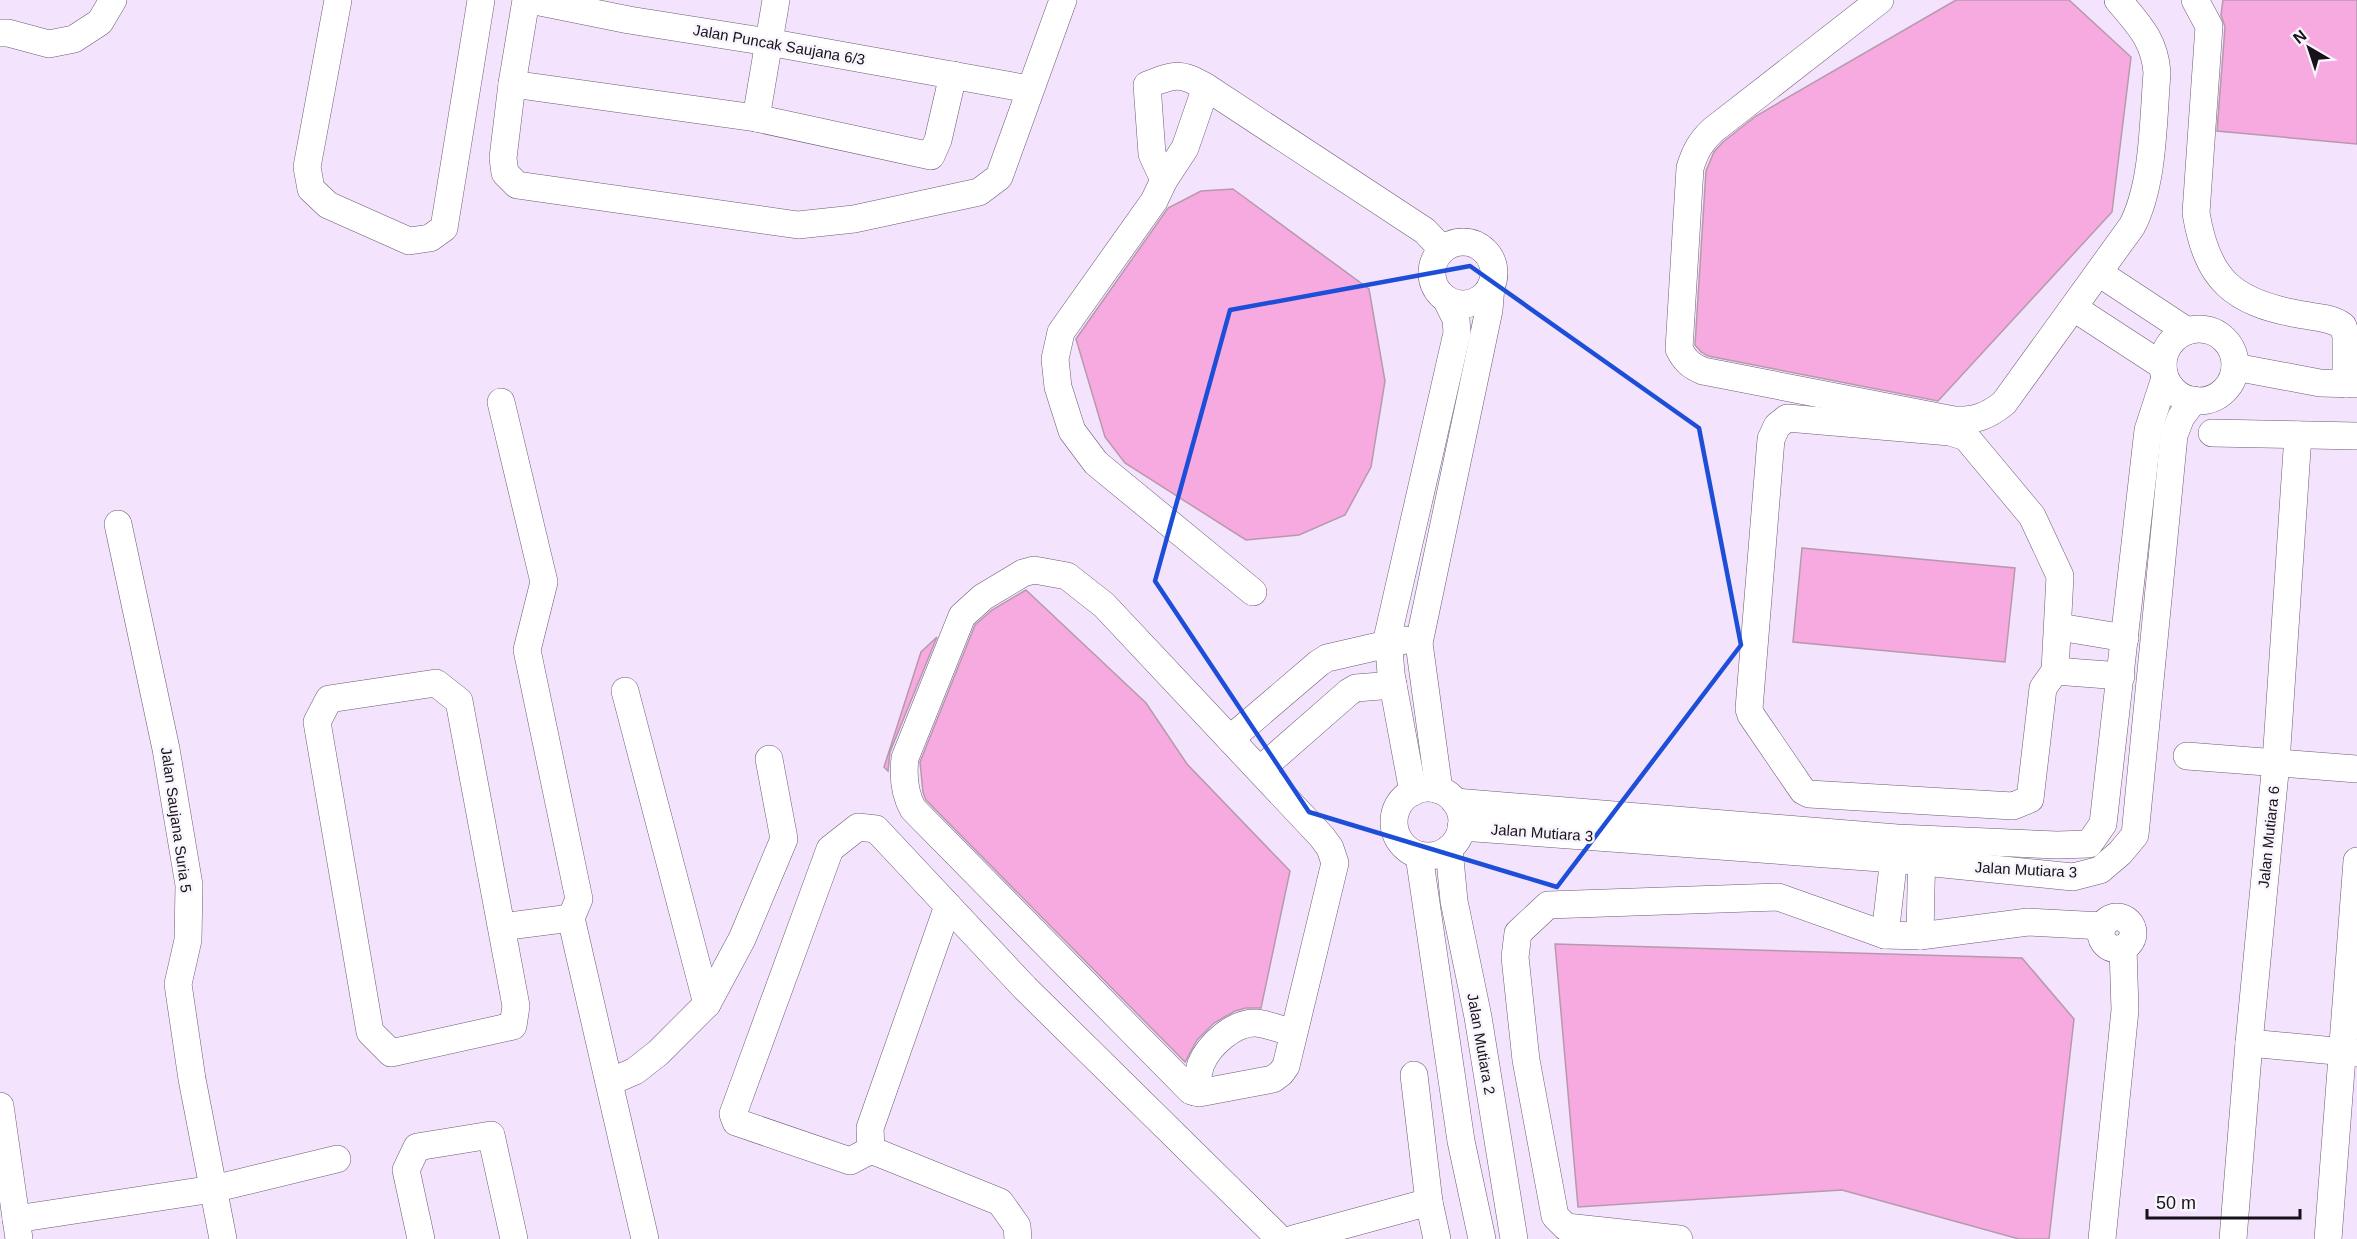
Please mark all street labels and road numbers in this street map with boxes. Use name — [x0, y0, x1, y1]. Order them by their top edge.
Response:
street label: Jalan Puncak Saujana 6/3 — [692, 21, 866, 68]
street label: Jalan Saujana Suria 5 — [158, 746, 195, 894]
street label: Jalan Mutiara 6 — [2255, 785, 2282, 889]
street label: Jalan Mutiara 3 — [1490, 820, 1594, 845]
street label: Jalan Mutiara 3 — [1974, 858, 2078, 881]
street label: Jalan Mutiara 2 — [1464, 992, 1499, 1096]

